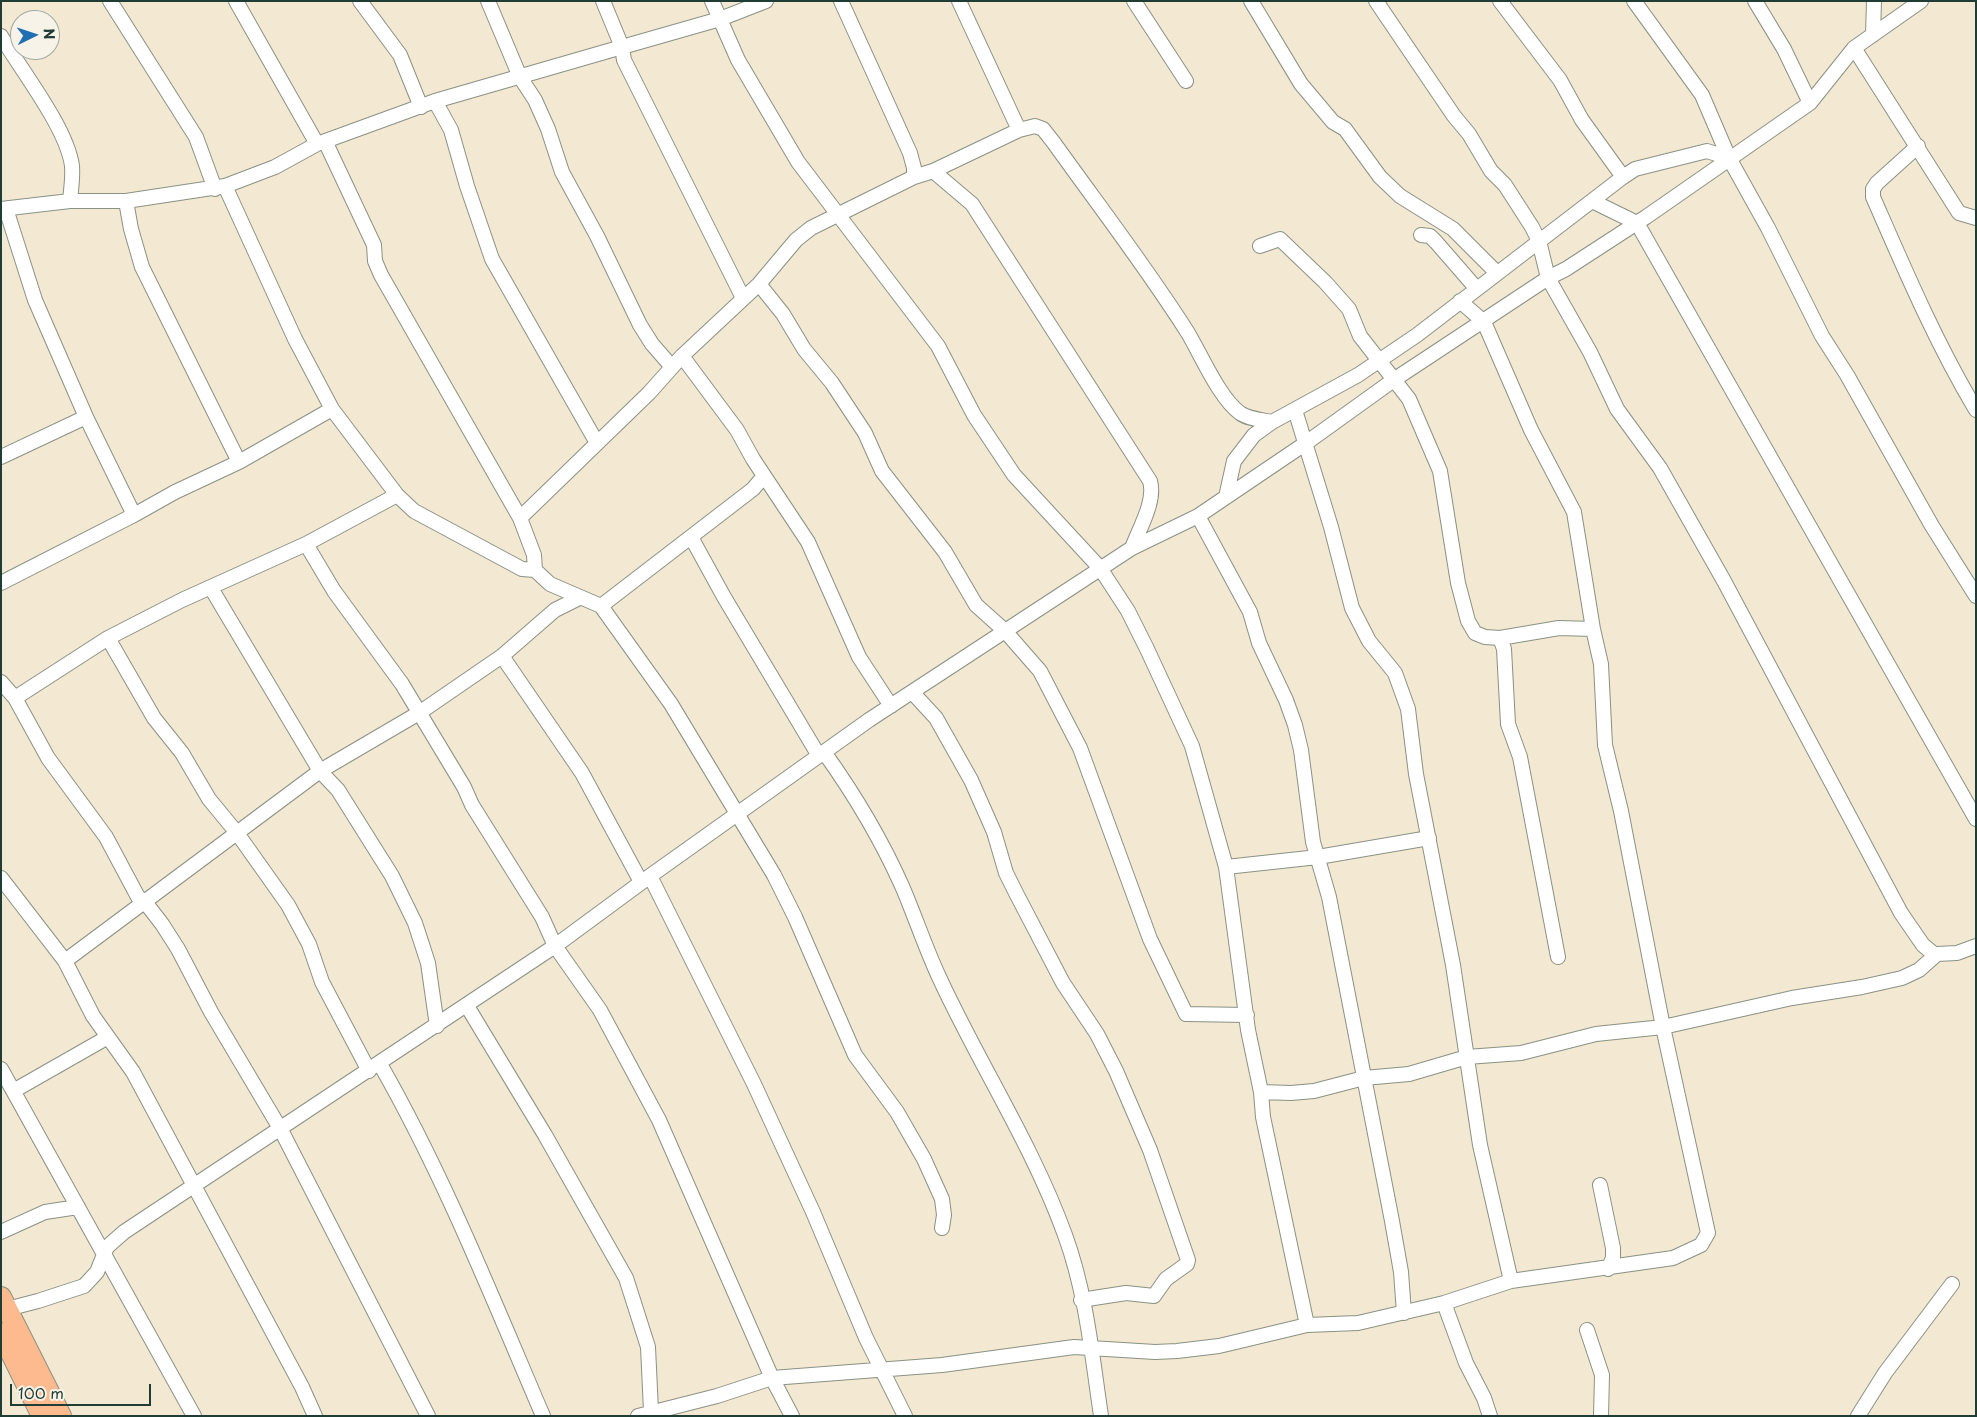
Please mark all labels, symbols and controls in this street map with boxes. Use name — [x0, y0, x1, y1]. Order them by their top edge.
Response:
north arrow — [10, 10, 60, 60]
text: N — [39, 28, 60, 40]
scale bar — [12, 1374, 154, 1406]
text: 100 m — [18, 1381, 64, 1404]

